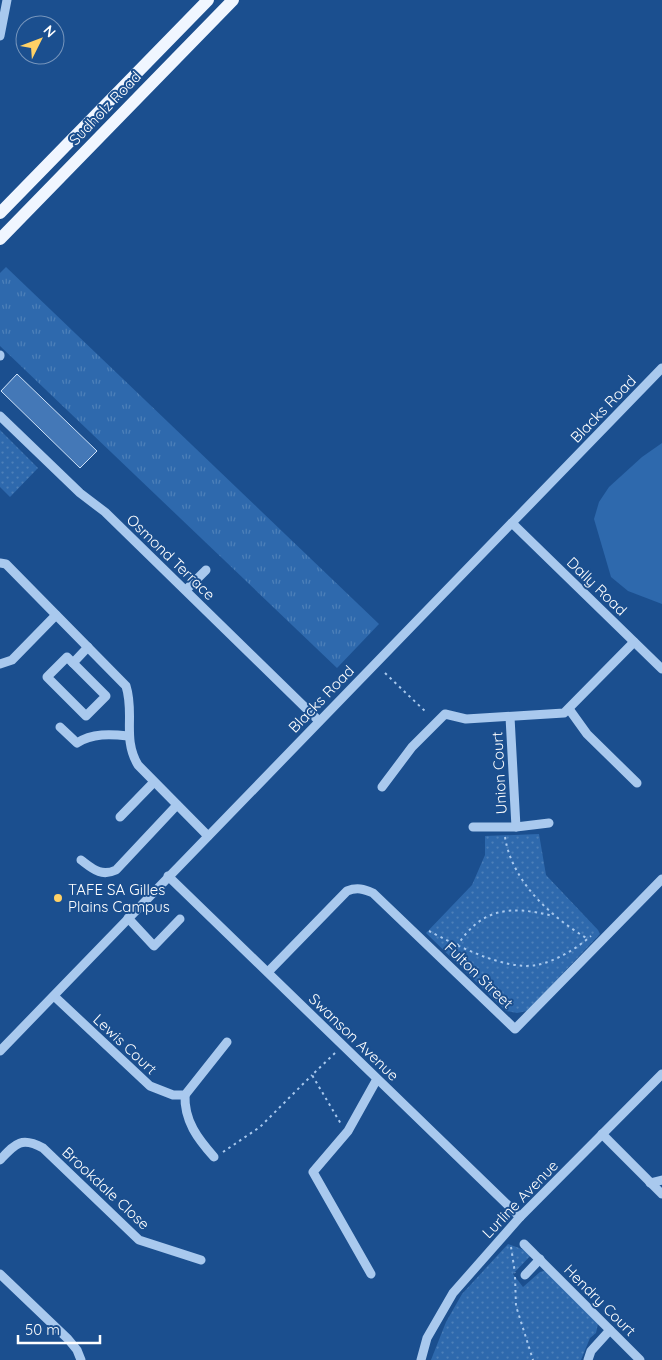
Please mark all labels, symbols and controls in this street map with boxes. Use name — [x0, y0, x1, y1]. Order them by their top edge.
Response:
north arrow — [15, 15, 65, 65]
text: N — [40, 21, 60, 41]
street label: Sudholz Road — [65, 67, 145, 149]
street label: Blacks Road — [566, 371, 640, 447]
street label: Osmond Terrace — [123, 510, 219, 604]
street label: Dally Road — [563, 553, 631, 619]
street label: Blacks Road — [284, 661, 358, 737]
street label: Union Court — [487, 731, 511, 815]
place label: TAFE SA Gilles Plains Campus — [68, 880, 170, 916]
marker: TAFE SA Gilles Plains Campus — [52, 892, 64, 904]
street label: Fulton Street — [441, 938, 517, 1012]
street label: Swanson Avenue — [305, 989, 403, 1085]
street label: Lewis Court — [89, 1010, 161, 1078]
street label: Brookdale Close — [58, 1143, 154, 1233]
street label: Lurline Avenue — [478, 1156, 562, 1242]
street label: Hendry Court — [560, 1260, 640, 1340]
scale bar — [18, 1312, 100, 1344]
text: 50 m — [25, 1320, 60, 1339]

